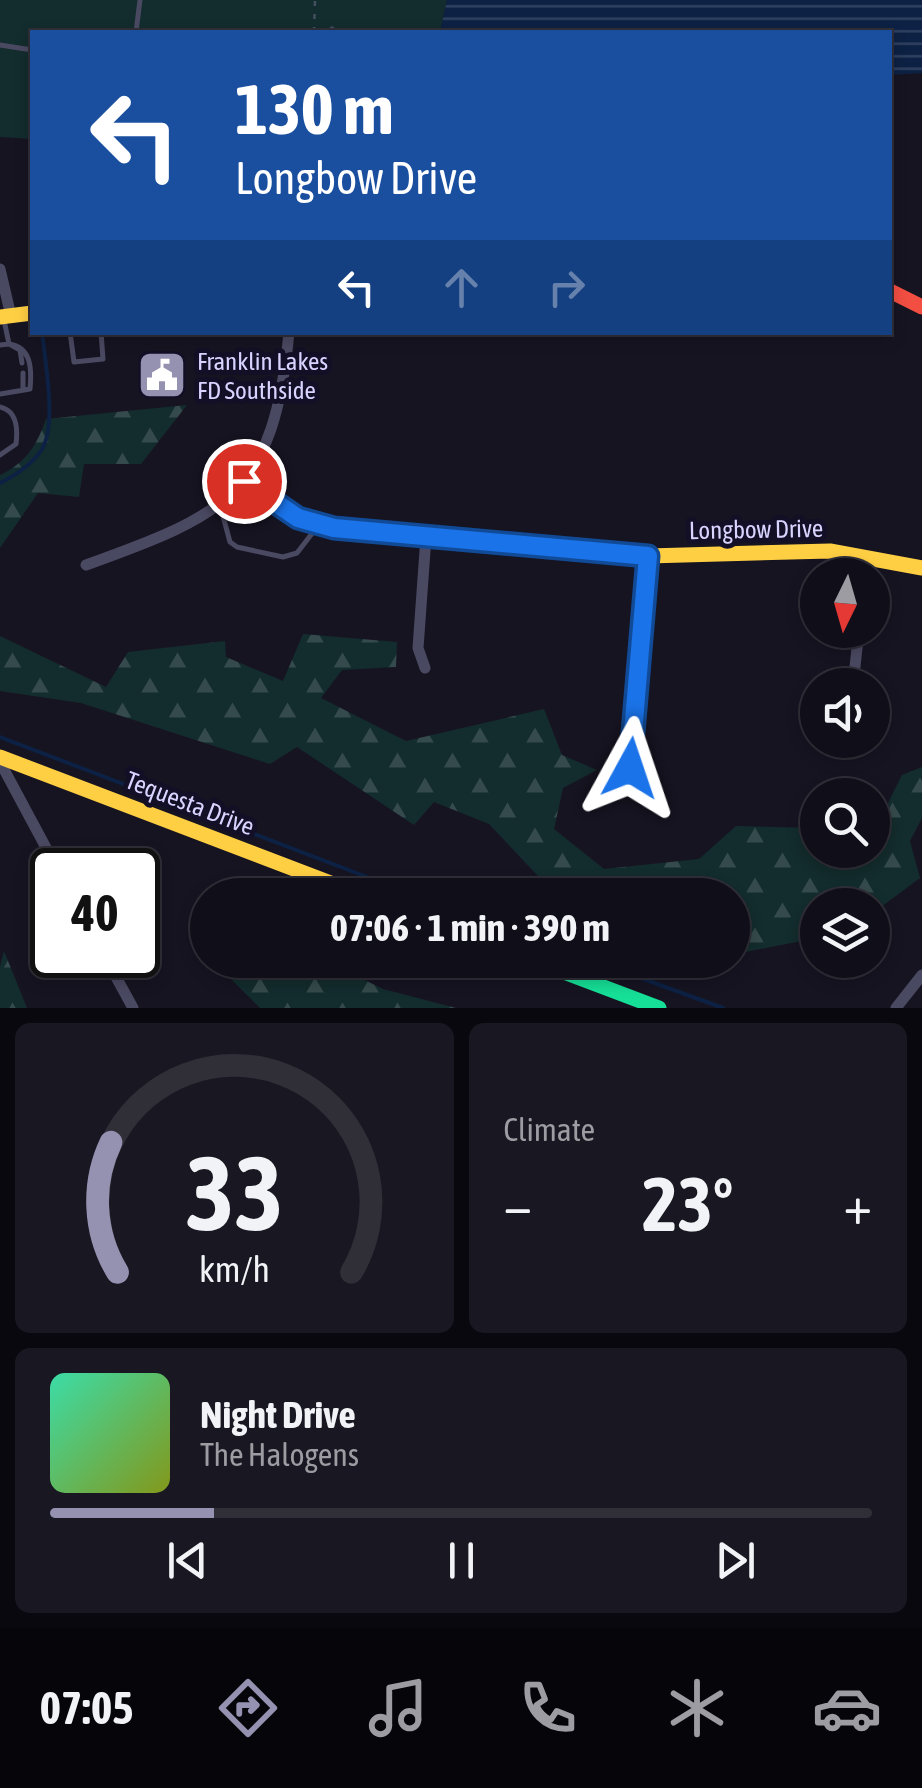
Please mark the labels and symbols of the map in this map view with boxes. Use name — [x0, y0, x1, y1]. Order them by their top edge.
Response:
place label: Franklin Lakes FD Southside — [197, 347, 328, 404]
public building icon: Franklin Lakes FD Southside — [136, 349, 188, 401]
pin — [202, 439, 287, 524]
street label: Longbow Drive — [689, 514, 823, 544]
north arrow — [800, 558, 890, 648]
position arrow — [578, 716, 682, 820]
street label: Tequesta Drive — [122, 766, 258, 840]
speed limit sign: 40 — [30, 848, 160, 978]

